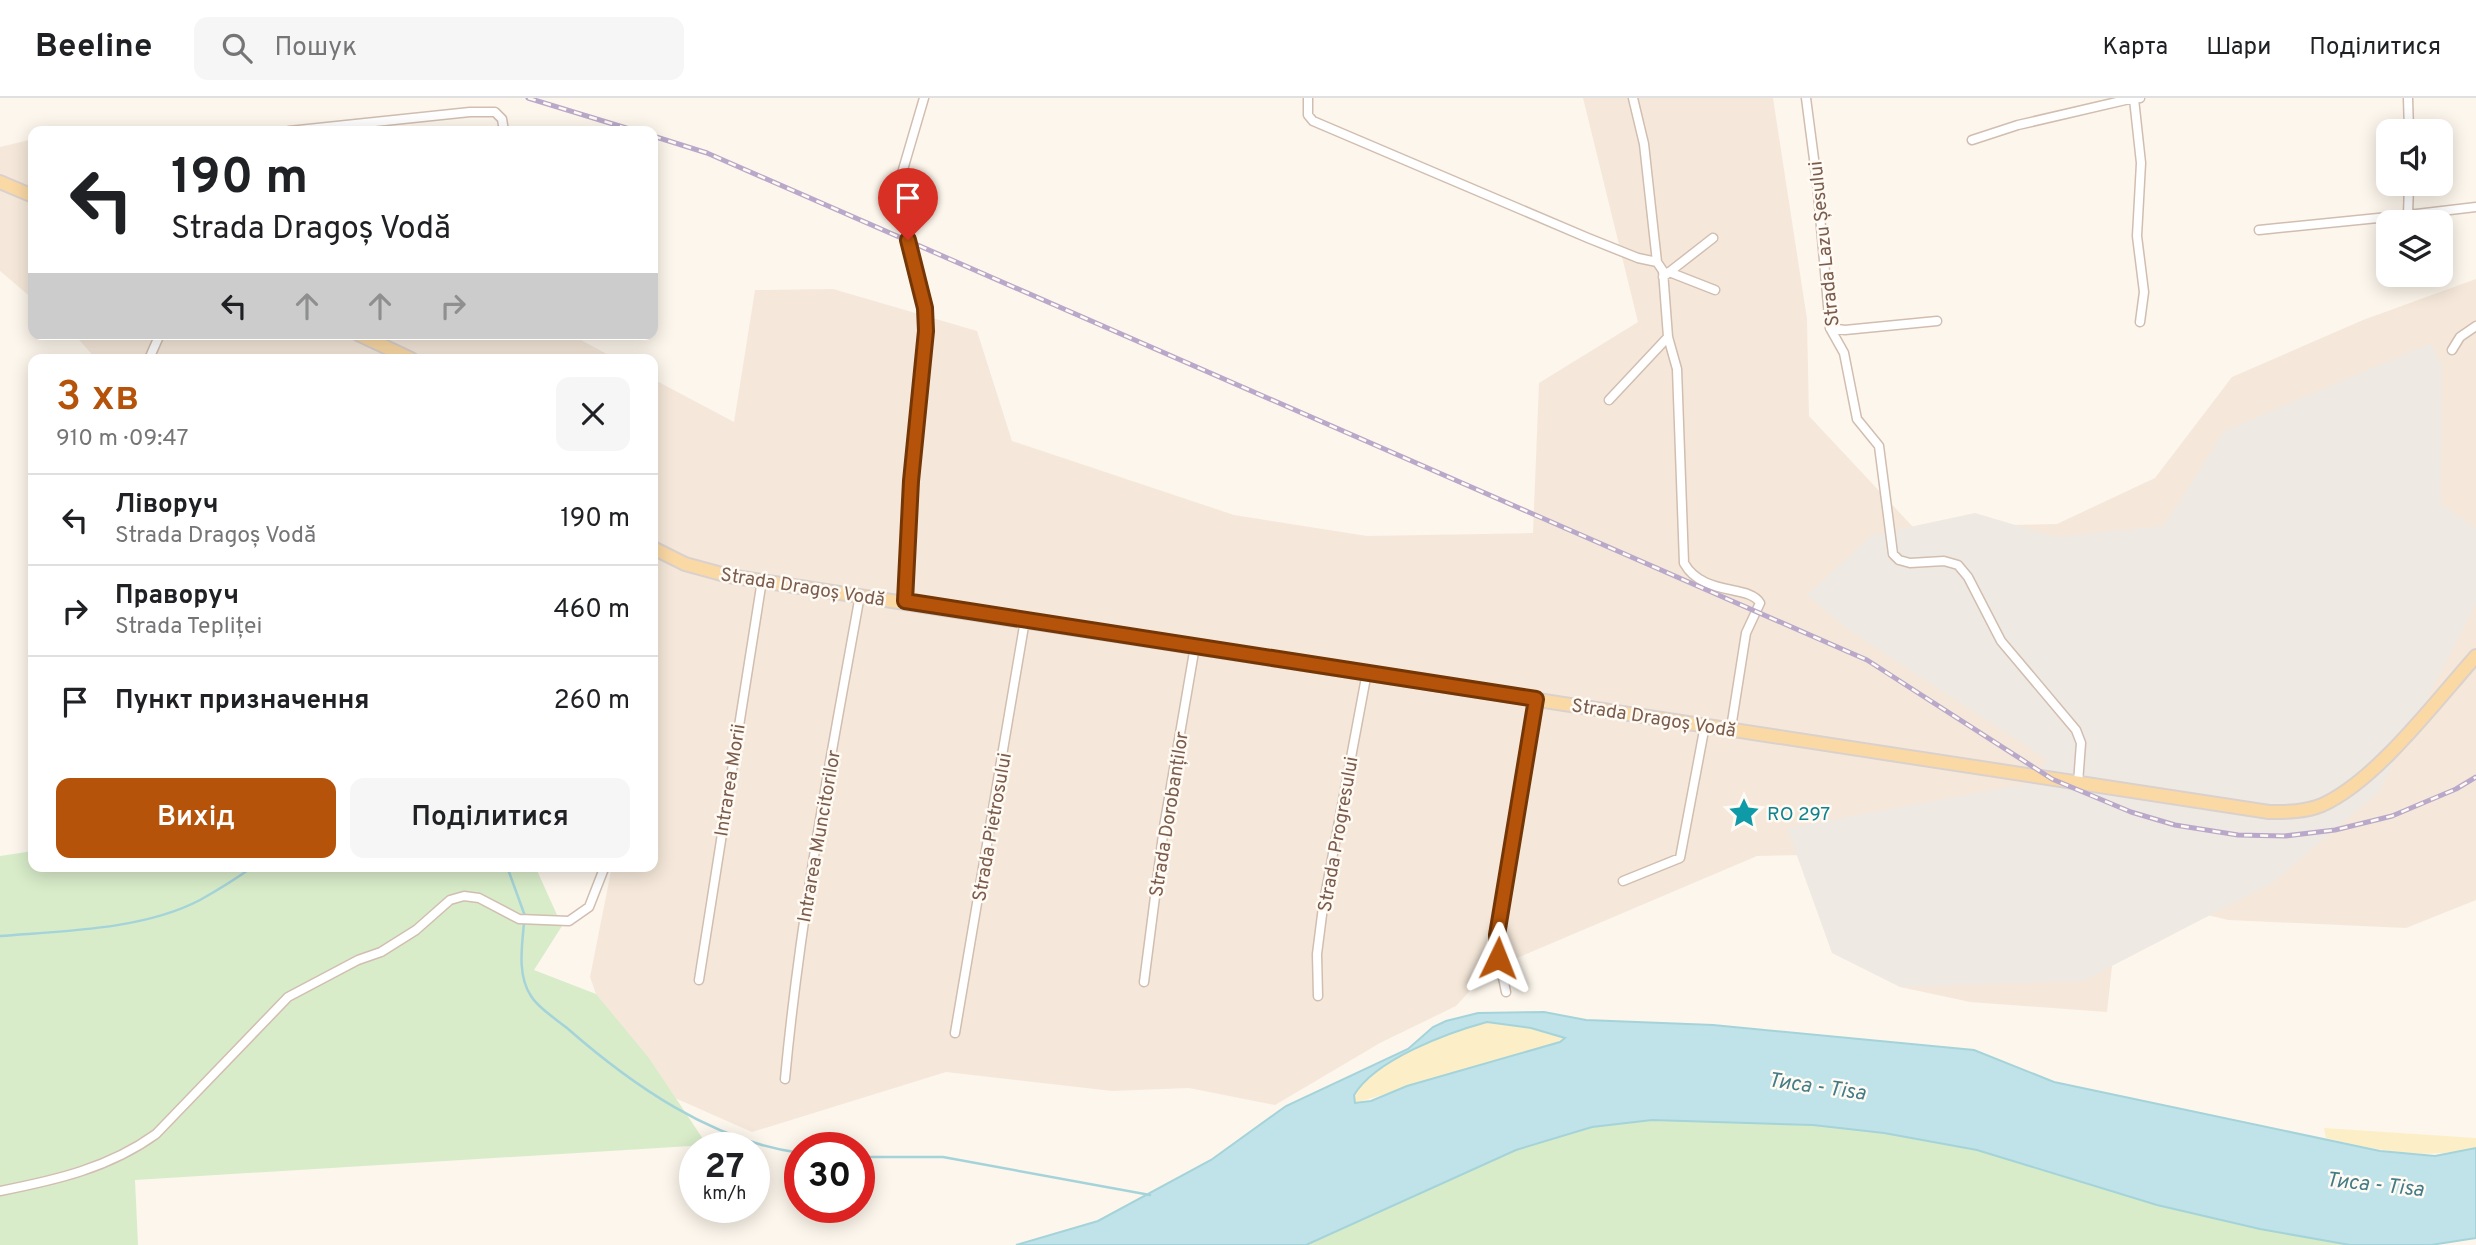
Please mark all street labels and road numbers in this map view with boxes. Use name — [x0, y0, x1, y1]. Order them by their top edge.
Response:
street label: Strada Lazu Șesului — [1804, 160, 1846, 328]
street label: Strada Dragoș Vodă — [719, 563, 887, 613]
street label: Strada Dragoș Vodă — [1570, 694, 1738, 744]
street label: Intrarea Morii — [710, 722, 752, 838]
street label: Strada Dorobanților — [1145, 729, 1195, 899]
street label: Intrarea Muncitorilor — [793, 748, 847, 925]
street label: Strada Pietrosului — [968, 751, 1018, 904]
street label: Strada Progresului — [1313, 755, 1364, 914]

